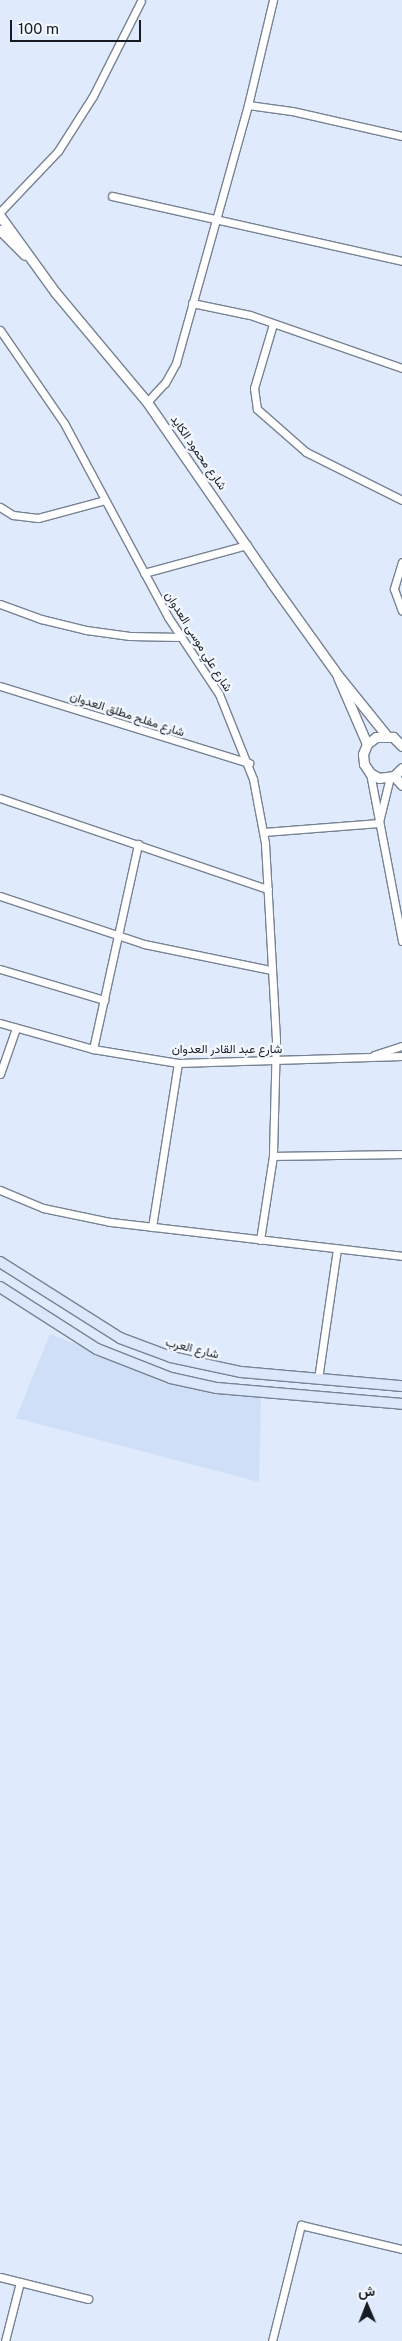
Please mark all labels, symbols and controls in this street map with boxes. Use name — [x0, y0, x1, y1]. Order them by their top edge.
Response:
scale bar — [12, 10, 144, 42]
text: 100 m — [18, 20, 59, 37]
street label: شارع محمود الكايد — [167, 413, 229, 493]
street label: شارع علي موسى العدوان — [161, 589, 235, 695]
street label: شارع مفلح مطلق العدوان — [68, 690, 186, 740]
street label: شارع عبد القادر العدوان — [172, 1043, 282, 1057]
street label: شارع العرب — [164, 1335, 220, 1363]
north arrow — [342, 2281, 392, 2331]
text: ش — [358, 2283, 375, 2299]

